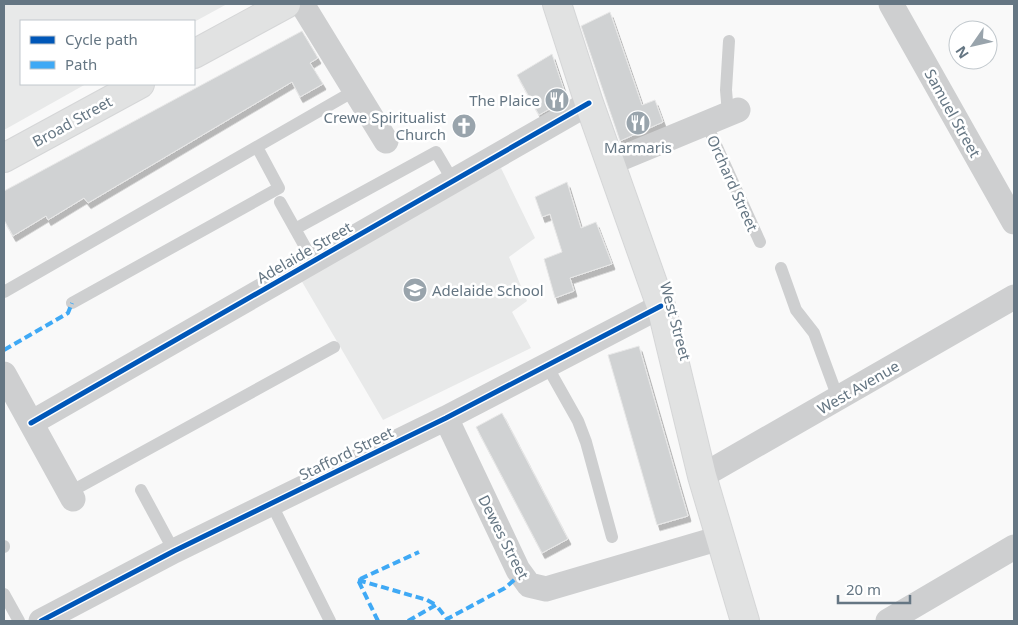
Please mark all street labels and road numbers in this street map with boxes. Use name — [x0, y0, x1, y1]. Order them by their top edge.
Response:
street label: Samuel Street — [920, 65, 986, 161]
street label: Broad Street — [29, 91, 116, 151]
street label: Orchard Street — [703, 132, 763, 235]
street label: Adelaide Street — [253, 216, 356, 287]
street label: West Street — [656, 280, 696, 363]
street label: West Avenue — [813, 356, 903, 418]
street label: Stafford Street — [296, 421, 397, 484]
street label: Dewes Street — [474, 491, 534, 583]

